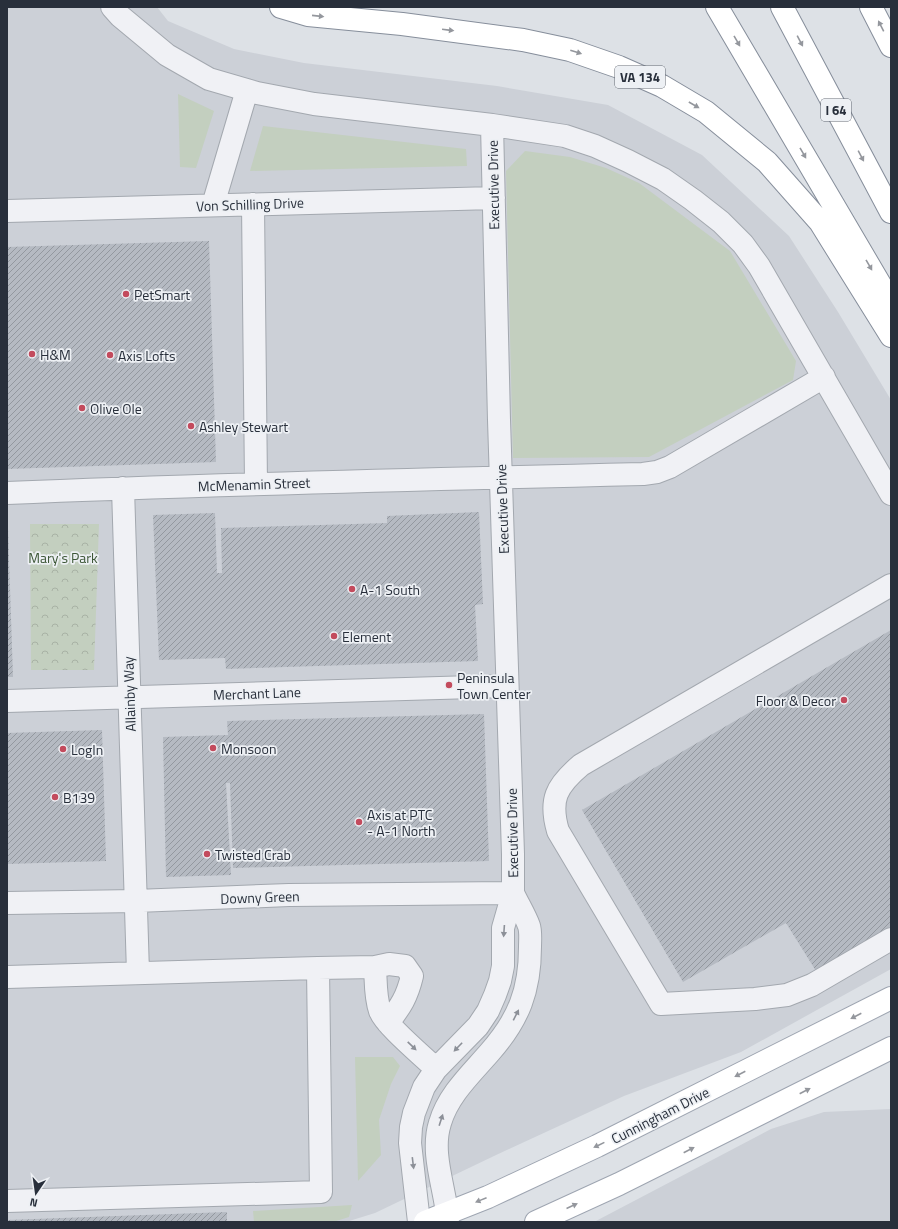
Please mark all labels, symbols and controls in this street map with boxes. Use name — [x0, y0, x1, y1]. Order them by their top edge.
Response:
one-way arrow — [312, 13, 324, 19]
one-way arrow — [878, 21, 884, 32]
one-way arrow — [442, 26, 454, 33]
one-way arrow — [734, 35, 741, 47]
one-way arrow — [797, 36, 803, 47]
one-way arrow — [570, 49, 582, 55]
road number: VA 134 — [615, 66, 665, 88]
road number: I 64 — [821, 99, 851, 121]
one-way arrow — [688, 101, 700, 108]
street label: Executive Drive — [482, 140, 504, 230]
one-way arrow — [799, 147, 806, 159]
one-way arrow — [858, 150, 864, 162]
street label: Von Schilling Drive — [196, 192, 304, 216]
one-way arrow — [865, 259, 872, 271]
place label: PetSmart — [134, 284, 190, 305]
marker: PetSmart — [121, 289, 131, 299]
place label: H&M — [40, 344, 71, 365]
place label: Axis Lofts — [118, 345, 175, 366]
marker: H&M — [27, 349, 37, 359]
marker: Axis Lofts — [105, 350, 115, 360]
place label: Olive Ole — [90, 398, 142, 419]
marker: Olive Ole — [77, 403, 87, 413]
place label: Ashley Stewart — [199, 416, 288, 437]
marker: Ashley Stewart — [186, 421, 196, 431]
street label: Executive Drive — [490, 464, 514, 554]
street label: McMenamin Street — [197, 472, 311, 496]
park label: Mary's Park — [28, 547, 98, 568]
place label: A-1 South — [360, 579, 420, 600]
marker: A-1 South — [347, 584, 357, 594]
place label: Element — [342, 626, 391, 647]
marker: Element — [329, 631, 339, 641]
street label: Allainby Way — [117, 656, 141, 732]
place label: Peninsula Town Center — [457, 667, 531, 704]
marker: Peninsula Town Center — [444, 680, 454, 690]
street label: Merchant Lane — [213, 681, 301, 705]
place label: Floor & Decor — [756, 690, 836, 711]
marker: Floor & Decor — [839, 695, 849, 705]
place label: Monsoon — [221, 738, 276, 759]
place label: LogIn — [71, 739, 103, 760]
marker: Monsoon — [208, 743, 218, 753]
marker: LogIn — [58, 744, 68, 754]
place label: B139 — [63, 787, 95, 808]
street label: Executive Drive — [501, 788, 523, 878]
marker: B139 — [50, 792, 60, 802]
place label: Axis at PTC - A-1 North — [367, 804, 436, 841]
marker: Axis at PTC - A-1 North — [354, 817, 364, 827]
place label: Twisted Crab — [215, 844, 291, 865]
marker: Twisted Crab — [202, 849, 212, 859]
street label: Downy Green — [220, 885, 300, 909]
one-way arrow — [500, 925, 507, 937]
one-way arrow — [512, 1009, 519, 1020]
one-way arrow — [850, 1013, 862, 1019]
one-way arrow — [407, 1041, 417, 1051]
one-way arrow — [453, 1042, 462, 1052]
one-way arrow — [734, 1071, 746, 1077]
street label: Cunningham Drive — [607, 1081, 713, 1149]
one-way arrow — [799, 1088, 811, 1094]
one-way arrow — [438, 1113, 444, 1125]
one-way arrow — [593, 1142, 605, 1148]
one-way arrow — [683, 1146, 695, 1153]
one-way arrow — [409, 1156, 416, 1169]
north arrow — [16, 1173, 56, 1213]
text: N — [28, 1194, 39, 1211]
one-way arrow — [474, 1197, 486, 1203]
one-way arrow — [566, 1203, 577, 1209]

